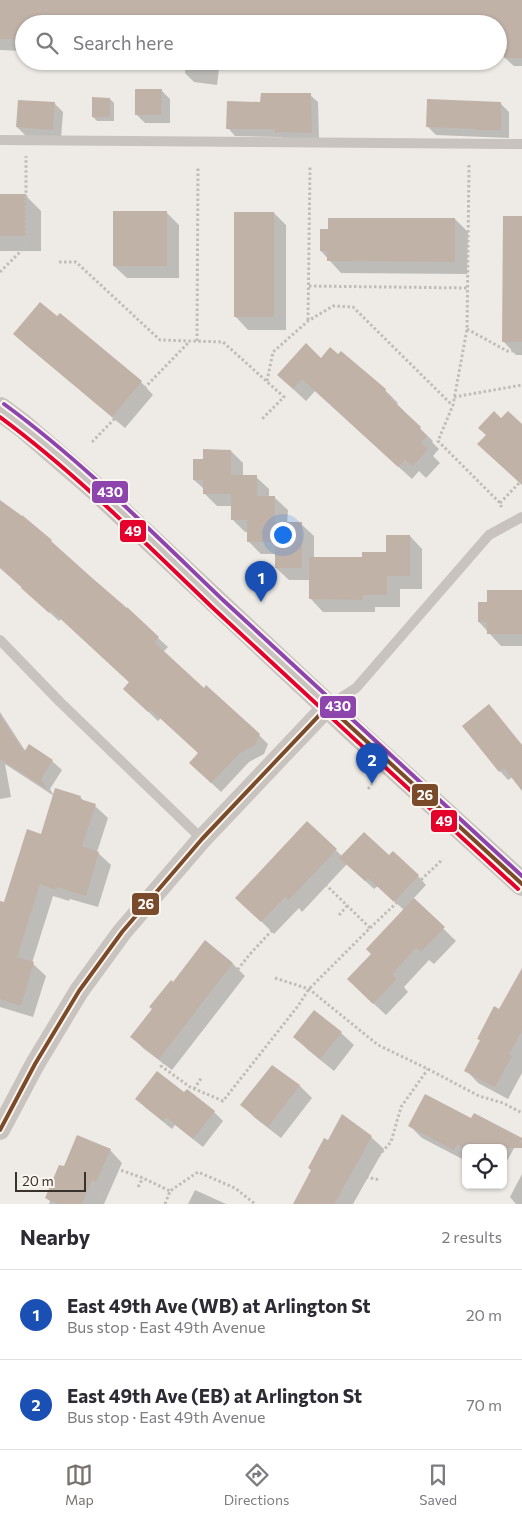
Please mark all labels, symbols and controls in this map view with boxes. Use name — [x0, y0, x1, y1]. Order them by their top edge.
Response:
search box — [15, 15, 507, 70]
icon: search — [33, 29, 61, 57]
text: Search here — [73, 31, 173, 54]
line badge: 430 — [91, 480, 129, 504]
text: 430 — [97, 483, 123, 500]
line badge: 49 — [119, 519, 147, 543]
text: 49 — [124, 522, 142, 539]
your location — [270, 522, 296, 548]
pin: 1 — [245, 561, 277, 602]
line badge: 430 — [319, 695, 357, 719]
text: 430 — [325, 697, 351, 714]
pin: 2 — [356, 743, 388, 784]
line badge: 26 — [411, 783, 439, 807]
text: 26 — [417, 786, 434, 803]
line badge: 49 — [430, 809, 458, 833]
text: 49 — [435, 812, 453, 829]
line badge: 26 — [131, 892, 160, 916]
text: 26 — [138, 895, 155, 912]
map controls — [462, 1144, 507, 1189]
button: locate — [462, 1144, 507, 1189]
scale bar — [15, 1169, 86, 1192]
text: 20 m — [22, 1172, 54, 1189]
text: Nearby — [20, 1224, 90, 1249]
text: 2 results — [441, 1227, 502, 1246]
text: East 49th Ave (WB) at Arlington St — [67, 1294, 371, 1317]
text: 1 — [32, 1305, 40, 1324]
text: 20 m — [466, 1305, 502, 1324]
text: Bus stop · East 49th Avenue — [67, 1317, 265, 1336]
text: East 49th Ave (EB) at Arlington St — [67, 1384, 362, 1407]
text: 2 — [31, 1395, 41, 1414]
text: 70 m — [466, 1395, 502, 1414]
text: Bus stop · East 49th Avenue — [67, 1407, 265, 1426]
tab: Map — [65, 1461, 94, 1508]
tab: Directions — [224, 1461, 289, 1508]
tab: Saved — [419, 1461, 457, 1508]

